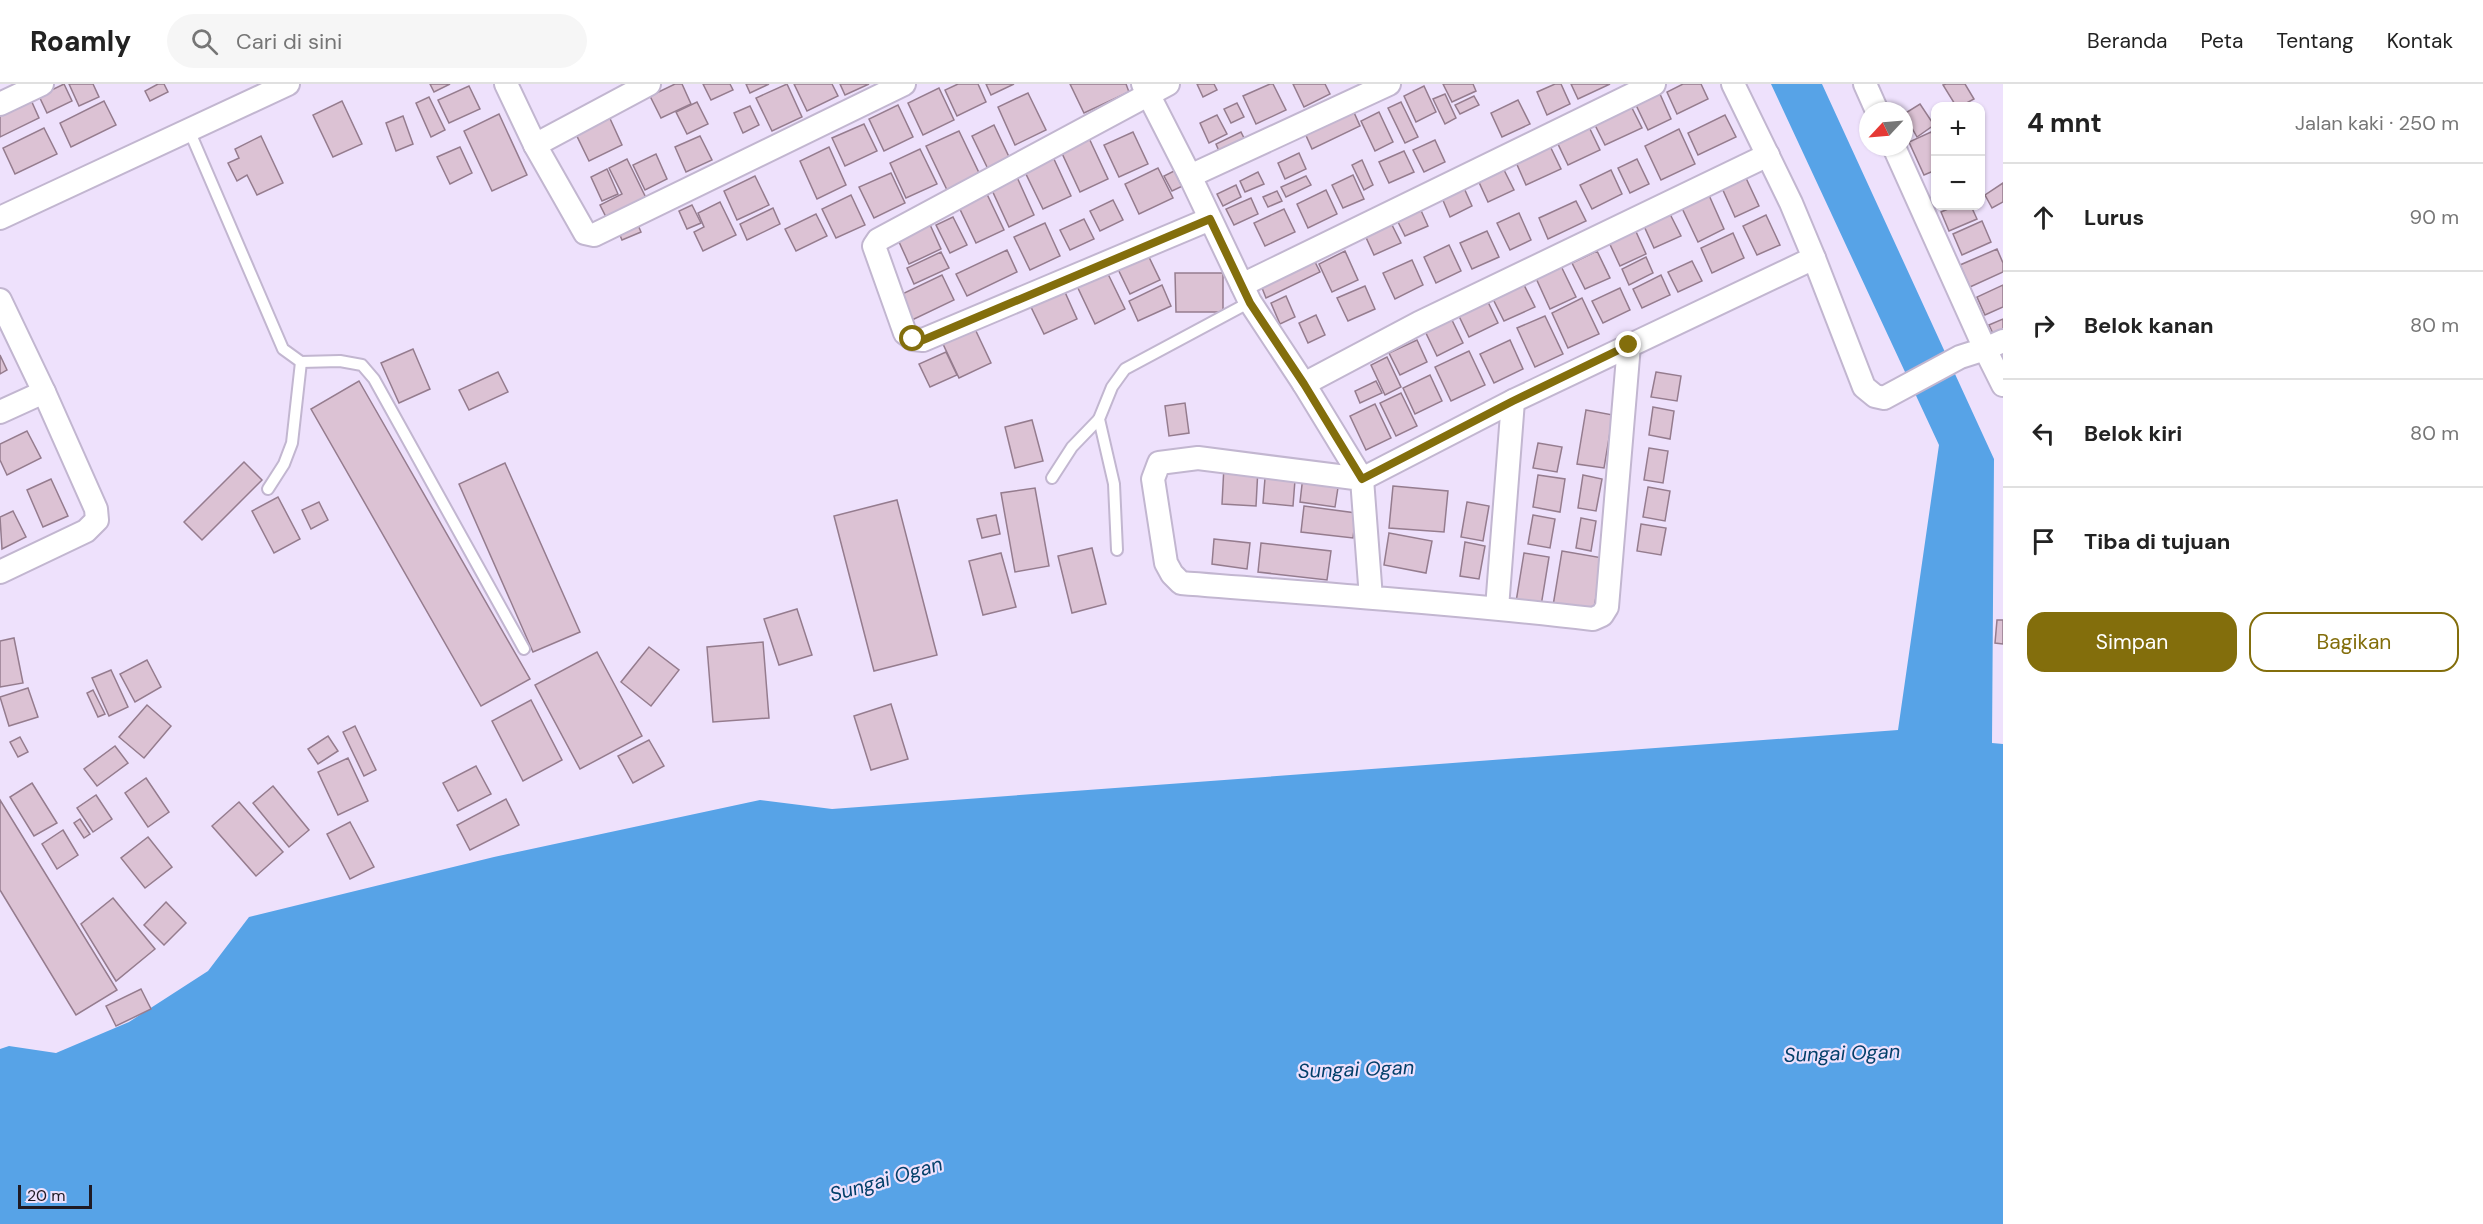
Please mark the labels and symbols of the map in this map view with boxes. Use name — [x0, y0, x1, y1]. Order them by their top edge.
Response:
north arrow — [1859, 102, 1913, 156]
route start — [899, 325, 925, 351]
route end — [1615, 331, 1641, 357]
water label: Sungai Ogan — [1783, 1038, 1901, 1068]
water label: Sungai Ogan — [1297, 1054, 1415, 1084]
water label: Sungai Ogan — [826, 1150, 946, 1208]
scale bar — [18, 1182, 92, 1210]

